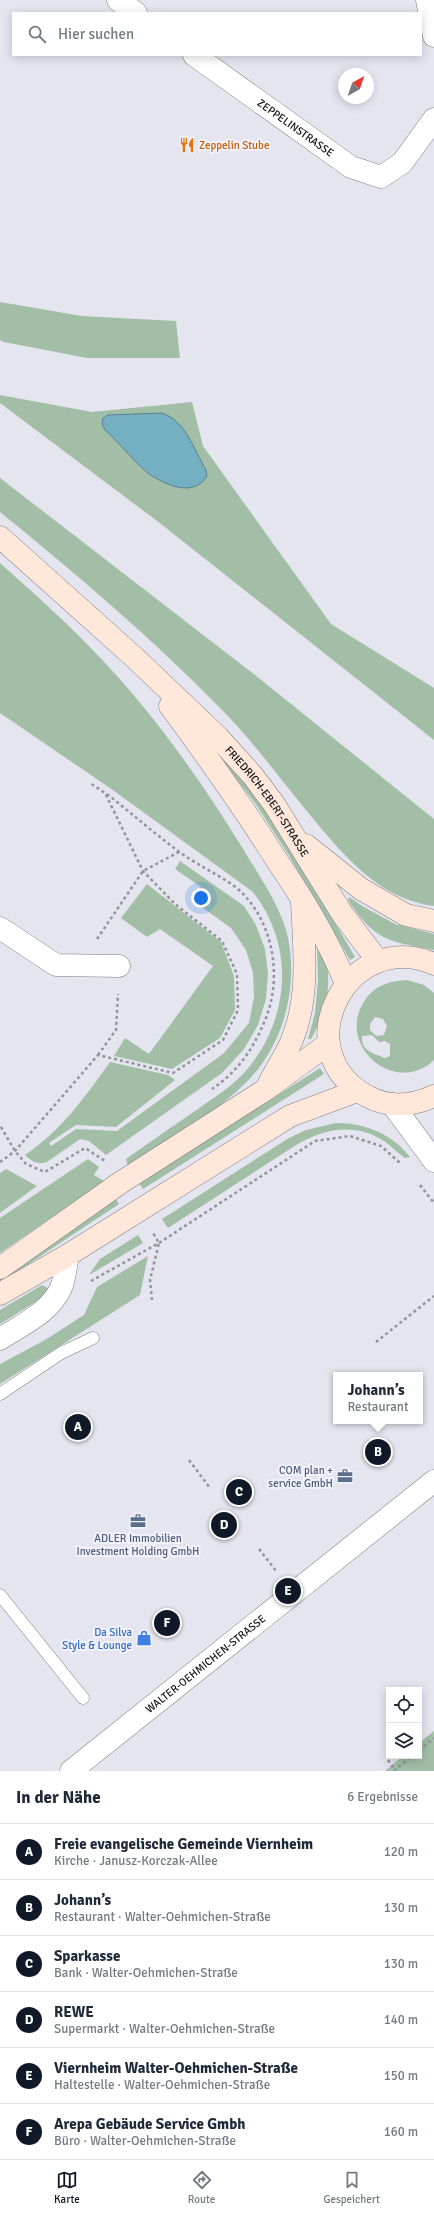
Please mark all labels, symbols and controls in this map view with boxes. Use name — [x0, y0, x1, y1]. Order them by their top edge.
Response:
search box — [12, 12, 422, 56]
icon: search — [26, 23, 48, 45]
text: Hier suchen — [58, 25, 134, 43]
north arrow — [338, 68, 374, 104]
street label: ZEPPELINSTRASSE — [255, 96, 336, 159]
restaurant icon: Zeppelin Stube — [178, 136, 196, 154]
place label: Zeppelin Stube — [199, 139, 269, 152]
street label: FRIEDRICH-EBERT-STRASSE — [223, 743, 312, 859]
your location — [191, 888, 211, 908]
popup — [333, 1372, 423, 1424]
text: Johann’s — [347, 1381, 405, 1399]
text: Restaurant — [347, 1399, 409, 1415]
pin: A — [65, 1412, 91, 1442]
pin: B — [365, 1437, 391, 1467]
place label: COM plan + service GmbH — [268, 1464, 333, 1490]
office icon: COM plan + service GmbH — [336, 1467, 354, 1485]
pin: C — [226, 1477, 252, 1507]
pin: D — [211, 1510, 237, 1540]
office icon: ADLER Immobilien Investment Holding GmbH — [129, 1512, 147, 1530]
place label: ADLER Immobilien Investment Holding GmbH — [76, 1532, 200, 1558]
pin: E — [275, 1576, 301, 1606]
pin: F — [154, 1608, 180, 1638]
street label: WALTER-OEHMICHEN-STRASSE — [143, 1612, 268, 1716]
place label: Da Silva Style & Lounge — [62, 1626, 132, 1652]
shop icon: Da Silva Style & Lounge — [135, 1629, 153, 1647]
map controls — [386, 1687, 422, 1759]
button: locate — [386, 1687, 422, 1723]
button: layers — [386, 1723, 422, 1759]
text: In der Nähe — [16, 1787, 101, 1808]
text: 6 Ergebnisse — [347, 1789, 418, 1805]
text: Freie evangelische Gemeinde Viernheim — [54, 1835, 313, 1853]
text: A — [25, 1844, 33, 1860]
text: 120 m — [384, 1844, 418, 1860]
text: Kirche · Janusz-Korczak-Allee — [54, 1853, 218, 1869]
text: Johann’s — [54, 1891, 111, 1909]
text: B — [25, 1900, 33, 1916]
text: 130 m — [384, 1900, 418, 1916]
text: Restaurant · Walter-Oehmichen-Straße — [54, 1909, 271, 1925]
text: Sparkasse — [54, 1947, 120, 1965]
text: C — [25, 1956, 33, 1972]
text: 130 m — [384, 1956, 418, 1972]
text: Bank · Walter-Oehmichen-Straße — [54, 1965, 238, 1981]
text: REWE — [54, 2003, 94, 2021]
text: D — [25, 2012, 33, 2028]
text: 140 m — [384, 2012, 418, 2028]
text: Supermarkt · Walter-Oehmichen-Straße — [54, 2021, 275, 2037]
text: Viernheim Walter-Oehmichen-Straße — [54, 2059, 298, 2077]
text: E — [25, 2068, 33, 2084]
text: 150 m — [384, 2068, 418, 2084]
text: Haltestelle · Walter-Oehmichen-Straße — [54, 2077, 270, 2093]
text: Arepa Gebäude Service Gmbh — [54, 2115, 245, 2133]
text: F — [26, 2124, 32, 2140]
text: 160 m — [384, 2124, 418, 2140]
text: Büro · Walter-Oehmichen-Straße — [54, 2133, 236, 2149]
tab: Karte — [54, 2169, 80, 2206]
tab: Route — [188, 2169, 215, 2206]
tab: Gespeichert — [323, 2169, 380, 2206]

